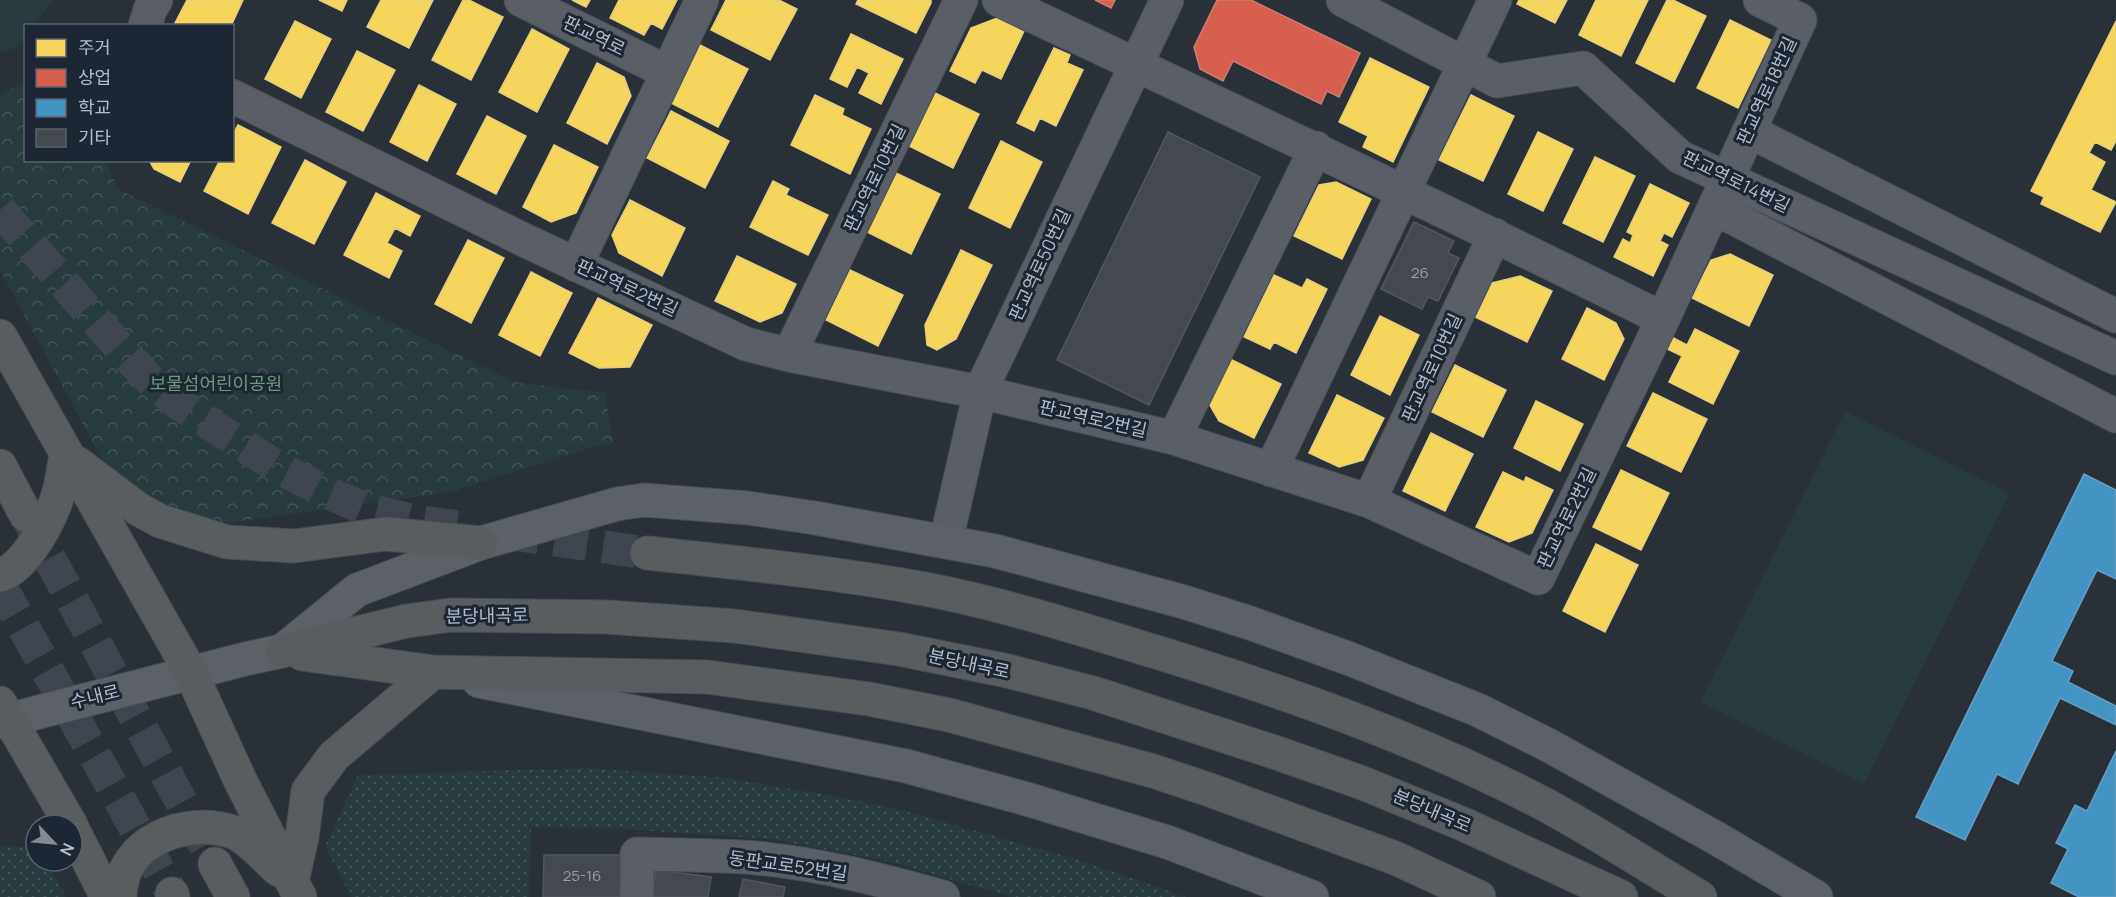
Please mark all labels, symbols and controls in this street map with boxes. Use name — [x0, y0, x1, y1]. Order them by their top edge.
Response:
street label: 판교역로 — [559, 10, 629, 60]
legend — [24, 24, 234, 162]
street label: 판교역로18번길 — [1731, 33, 1802, 149]
text: 주거 — [78, 35, 111, 59]
text: 상업 — [78, 65, 111, 89]
text: 학교 — [78, 95, 111, 119]
street label: 판교역로10번길 — [838, 120, 911, 236]
text: 기타 — [78, 125, 112, 149]
street label: 판교역로14번길 — [1679, 145, 1794, 218]
street label: 판교역로50번길 — [1003, 205, 1075, 324]
street label: 판교역로2번길 — [573, 253, 682, 321]
house number: 26 — [1411, 262, 1429, 283]
street label: 판교역로10번길 — [1395, 309, 1467, 426]
park label: 보물섬어린이공원 — [150, 371, 282, 395]
street label: 판교역로2번길 — [1037, 394, 1149, 442]
street label: 판교역로2번길 — [1531, 463, 1601, 572]
street label: 분당내곡로 — [445, 602, 529, 628]
street label: 분당내곡로 — [926, 643, 1012, 683]
street label: 수내로 — [68, 678, 122, 714]
street label: 분당내곡로 — [1390, 783, 1475, 837]
north arrow — [24, 813, 84, 873]
text: N — [55, 840, 80, 860]
street label: 동판교로52번길 — [727, 845, 849, 885]
house number: 25-16 — [563, 865, 601, 886]

